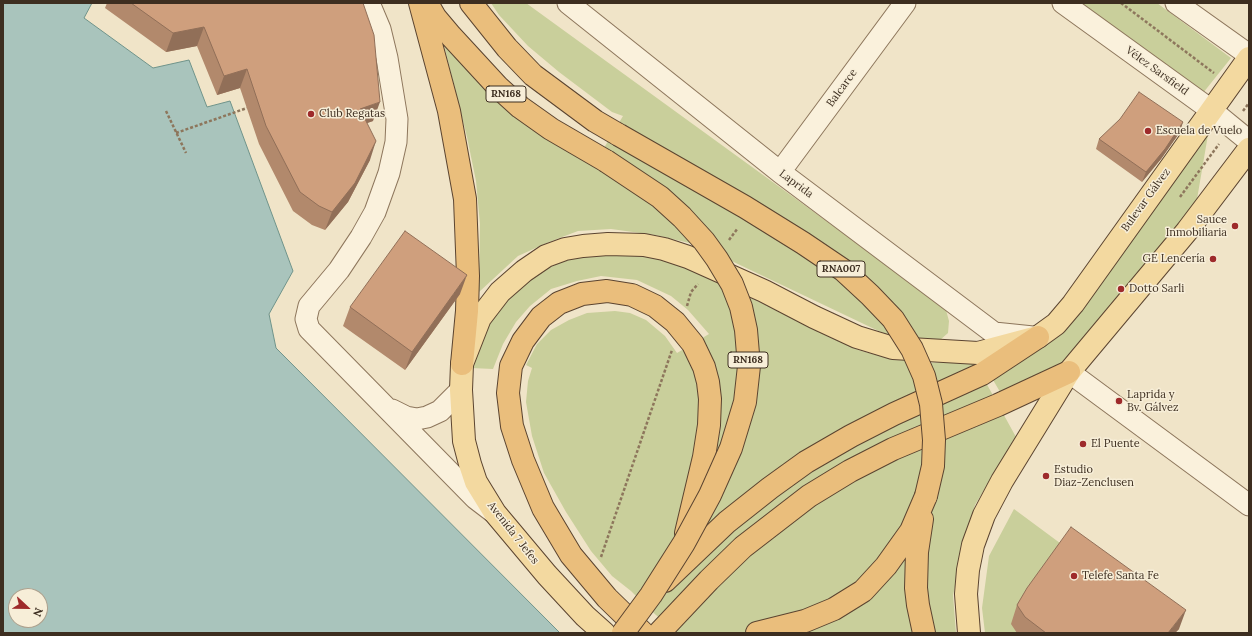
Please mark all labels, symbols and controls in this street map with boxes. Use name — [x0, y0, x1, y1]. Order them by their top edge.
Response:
street label: Vélez Sarsfield — [1123, 44, 1191, 98]
street label: Balcarce — [824, 67, 860, 109]
road number: RN168 — [486, 86, 526, 102]
place label: Club Regatas — [319, 107, 385, 121]
marker: Club Regatas — [306, 109, 316, 119]
place label: Escuela de Vuelo — [1156, 124, 1242, 138]
marker: Escuela de Vuelo — [1143, 126, 1153, 136]
street label: Bulevar Gálvez — [1119, 166, 1173, 234]
street label: Laprida — [776, 167, 816, 201]
place label: Sauce Inmobiliaria — [1166, 213, 1227, 239]
marker: Sauce Inmobiliaria — [1230, 221, 1240, 231]
place label: GE Lencería — [1143, 252, 1205, 266]
marker: GE Lencería — [1208, 254, 1218, 264]
road number: RNA007 — [817, 261, 865, 277]
place label: Dotto Sarli — [1129, 282, 1184, 296]
marker: Dotto Sarli — [1116, 284, 1126, 294]
road number: RN168 — [728, 352, 768, 368]
place label: Laprida y Bv. Gálvez — [1127, 388, 1179, 414]
marker: Laprida y Bv. Gálvez — [1114, 396, 1124, 406]
place label: El Puente — [1091, 437, 1140, 451]
marker: El Puente — [1078, 439, 1088, 449]
place label: Estudio Diaz-Zenclusen — [1054, 463, 1134, 489]
marker: Estudio Diaz-Zenclusen — [1041, 471, 1051, 481]
street label: Avenida 7 Jefes — [485, 499, 541, 567]
place label: Telefe Santa Fe — [1082, 569, 1159, 583]
marker: Telefe Santa Fe — [1069, 571, 1079, 581]
north arrow — [8, 588, 48, 628]
text: N — [30, 606, 46, 619]

